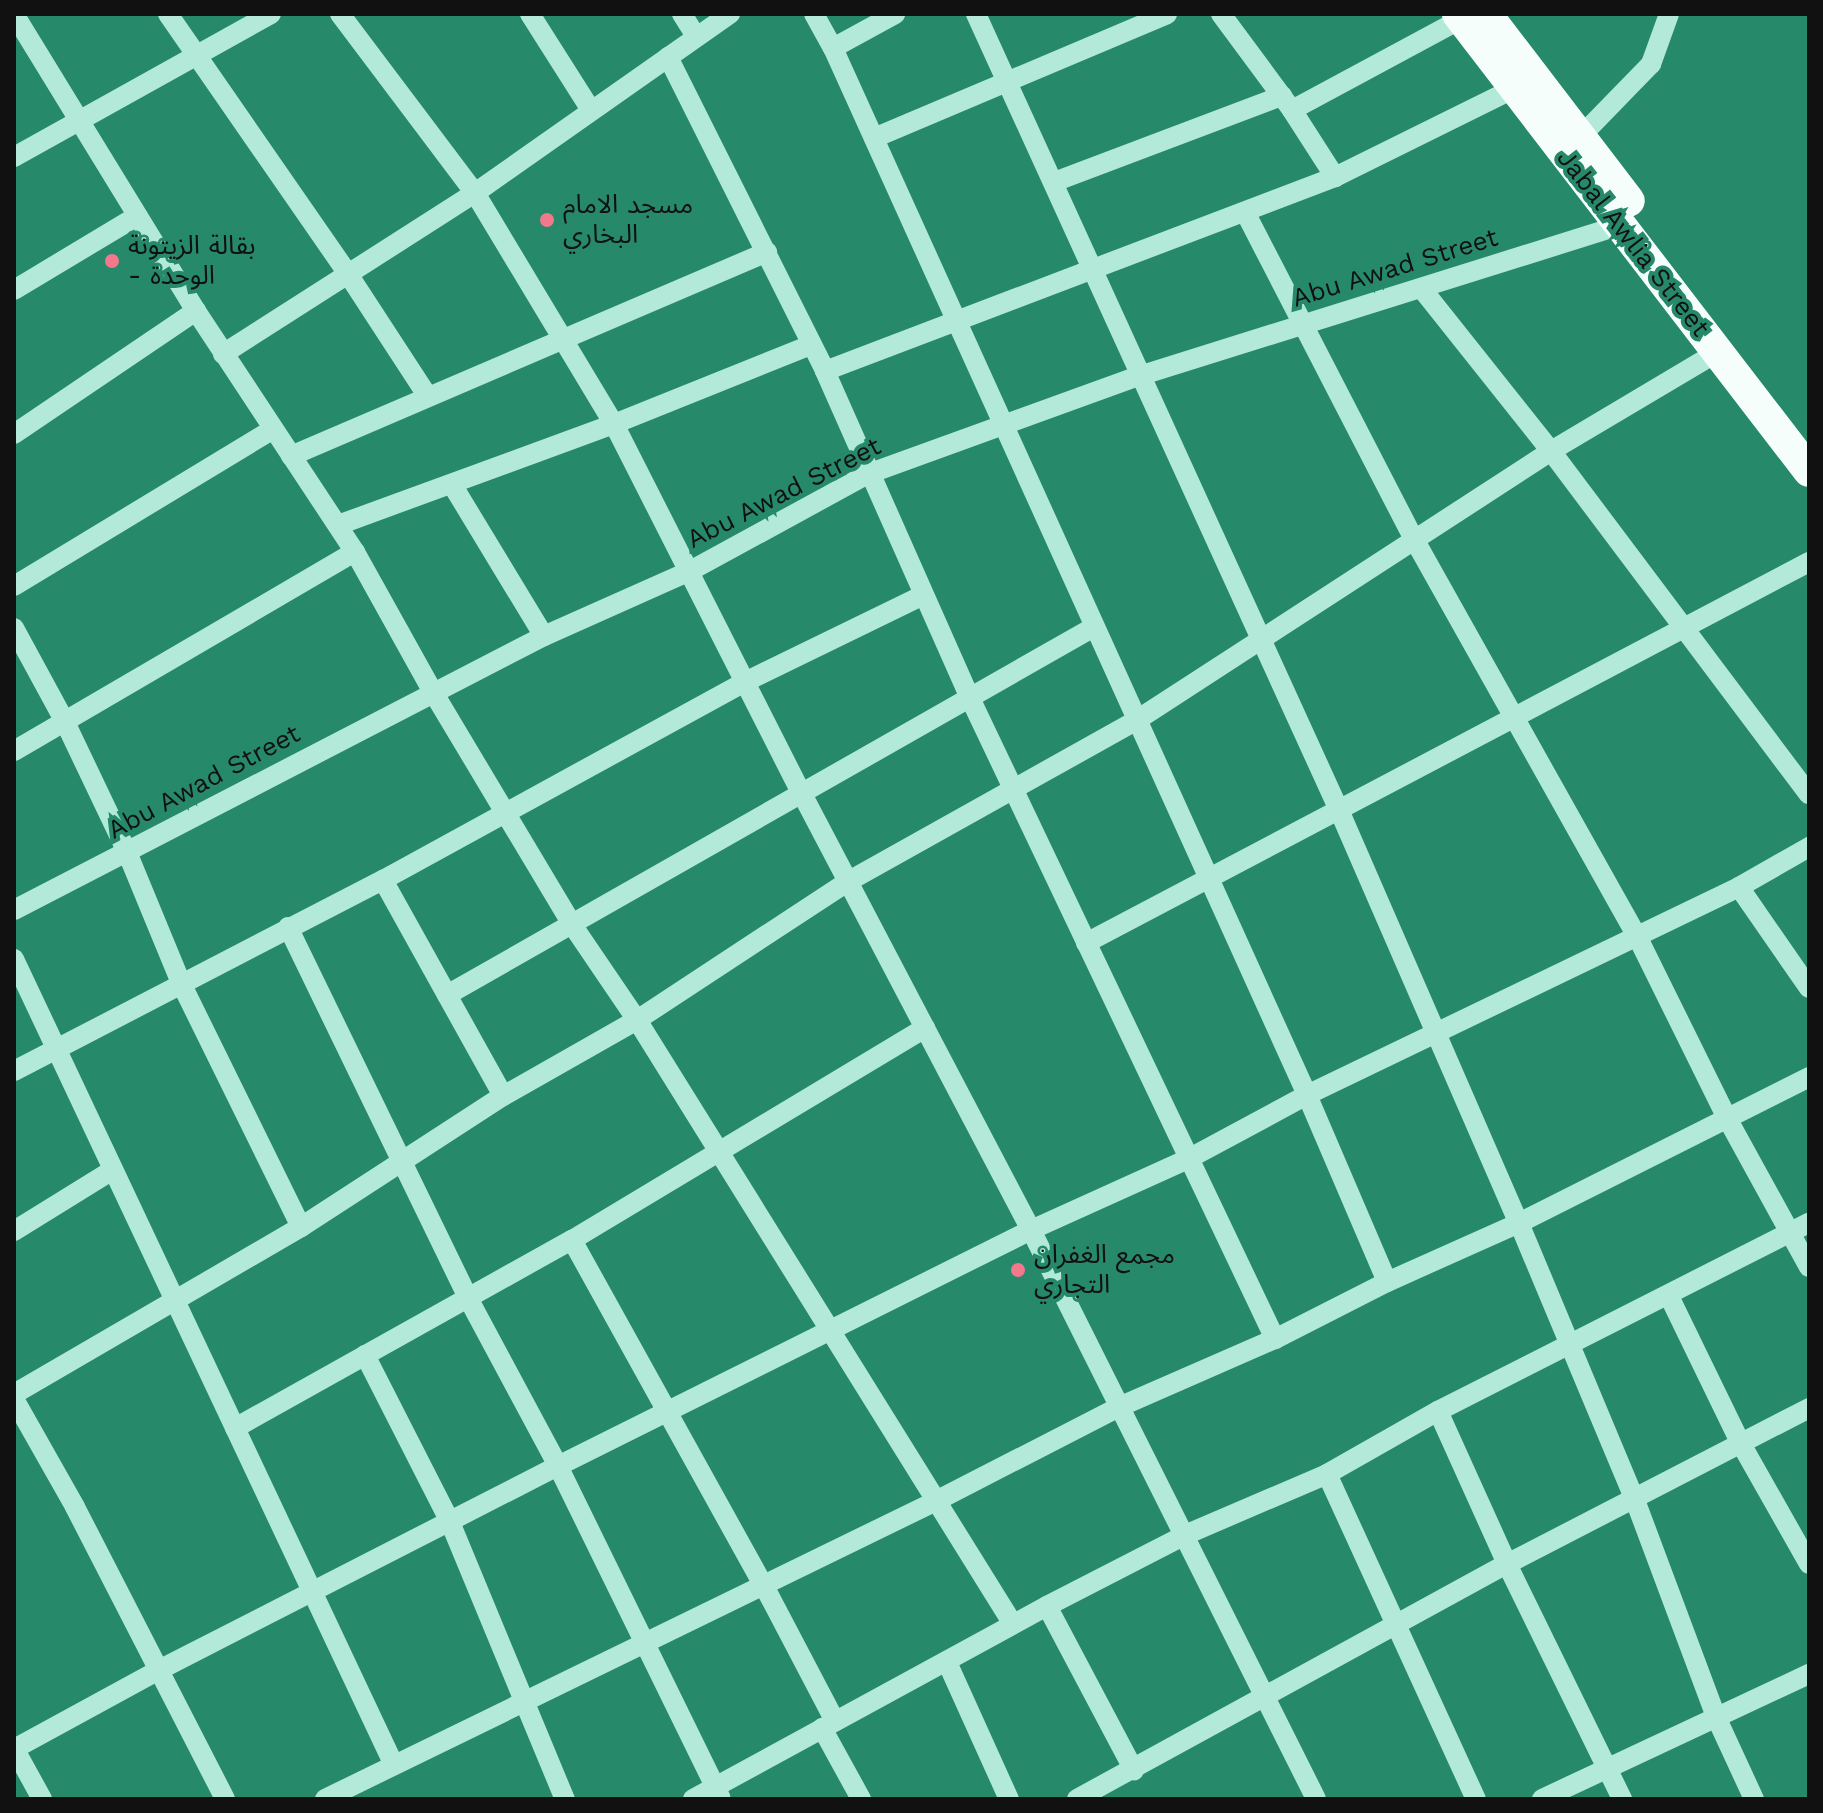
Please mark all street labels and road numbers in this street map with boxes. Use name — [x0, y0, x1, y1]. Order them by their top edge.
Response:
street label: Jabal Awlia Street — [1549, 142, 1717, 344]
street label: Abu Awad Street — [1288, 222, 1502, 314]
street label: Abu Awad Street — [681, 430, 887, 556]
street label: Abu Awad Street — [102, 718, 306, 846]

